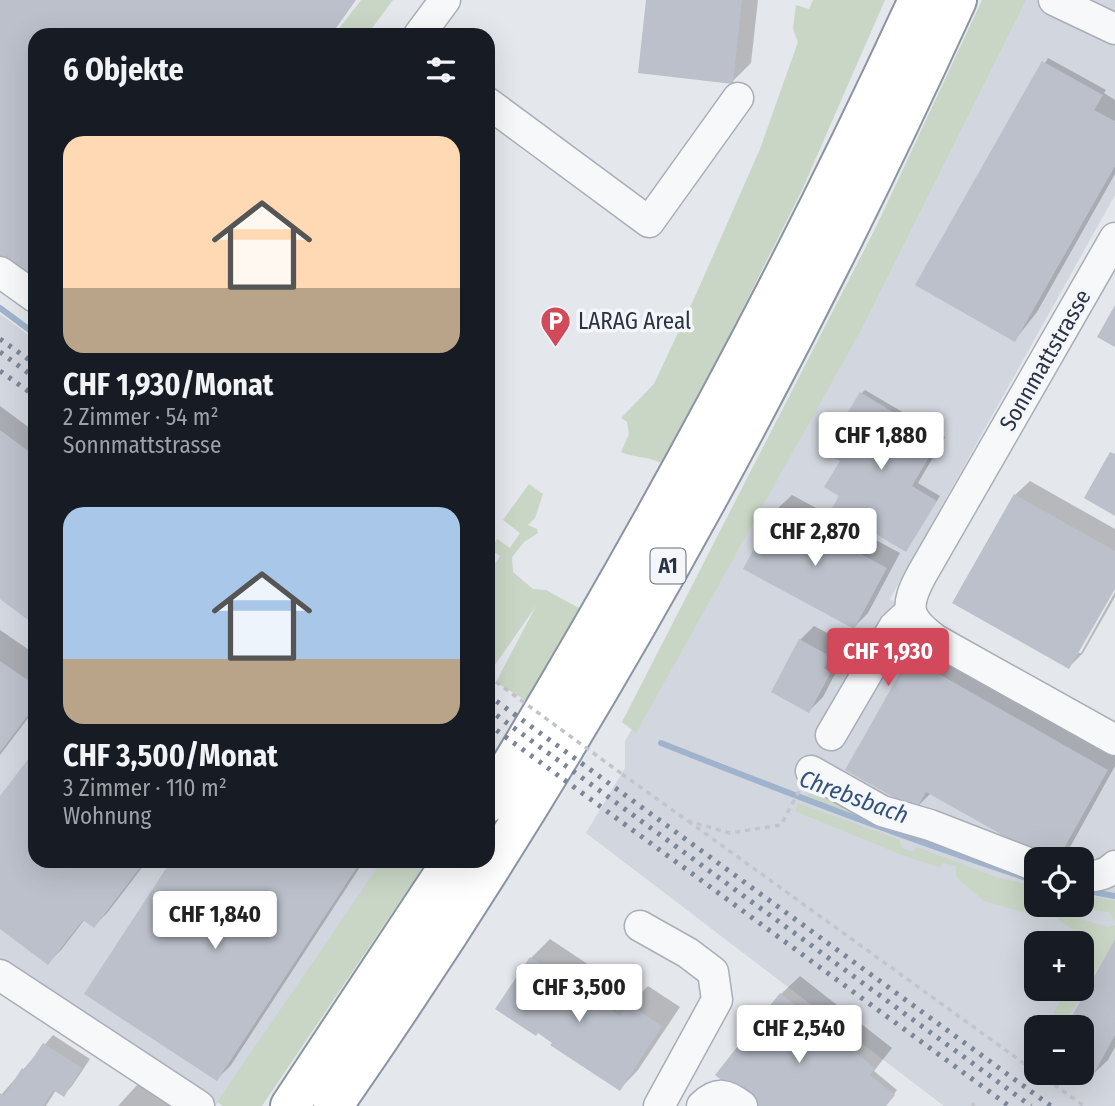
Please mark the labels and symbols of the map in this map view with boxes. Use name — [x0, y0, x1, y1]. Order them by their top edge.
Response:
street label: Sonnmattstrasse — [993, 284, 1097, 436]
parking icon: LARAG Areal — [538, 304, 572, 348]
place label: LARAG Areal — [578, 307, 691, 335]
pin: CHF 1,880 — [801, 412, 961, 472]
pin: CHF 2,870 — [735, 508, 895, 568]
road number: A1 — [650, 548, 686, 584]
pin: CHF 1,930 — [808, 628, 968, 688]
water label: Chrebsbach — [796, 764, 912, 830]
pin: CHF 1,840 — [135, 892, 295, 951]
pin: CHF 3,500 — [499, 964, 659, 1024]
pin: CHF 2,540 — [719, 1006, 879, 1065]

